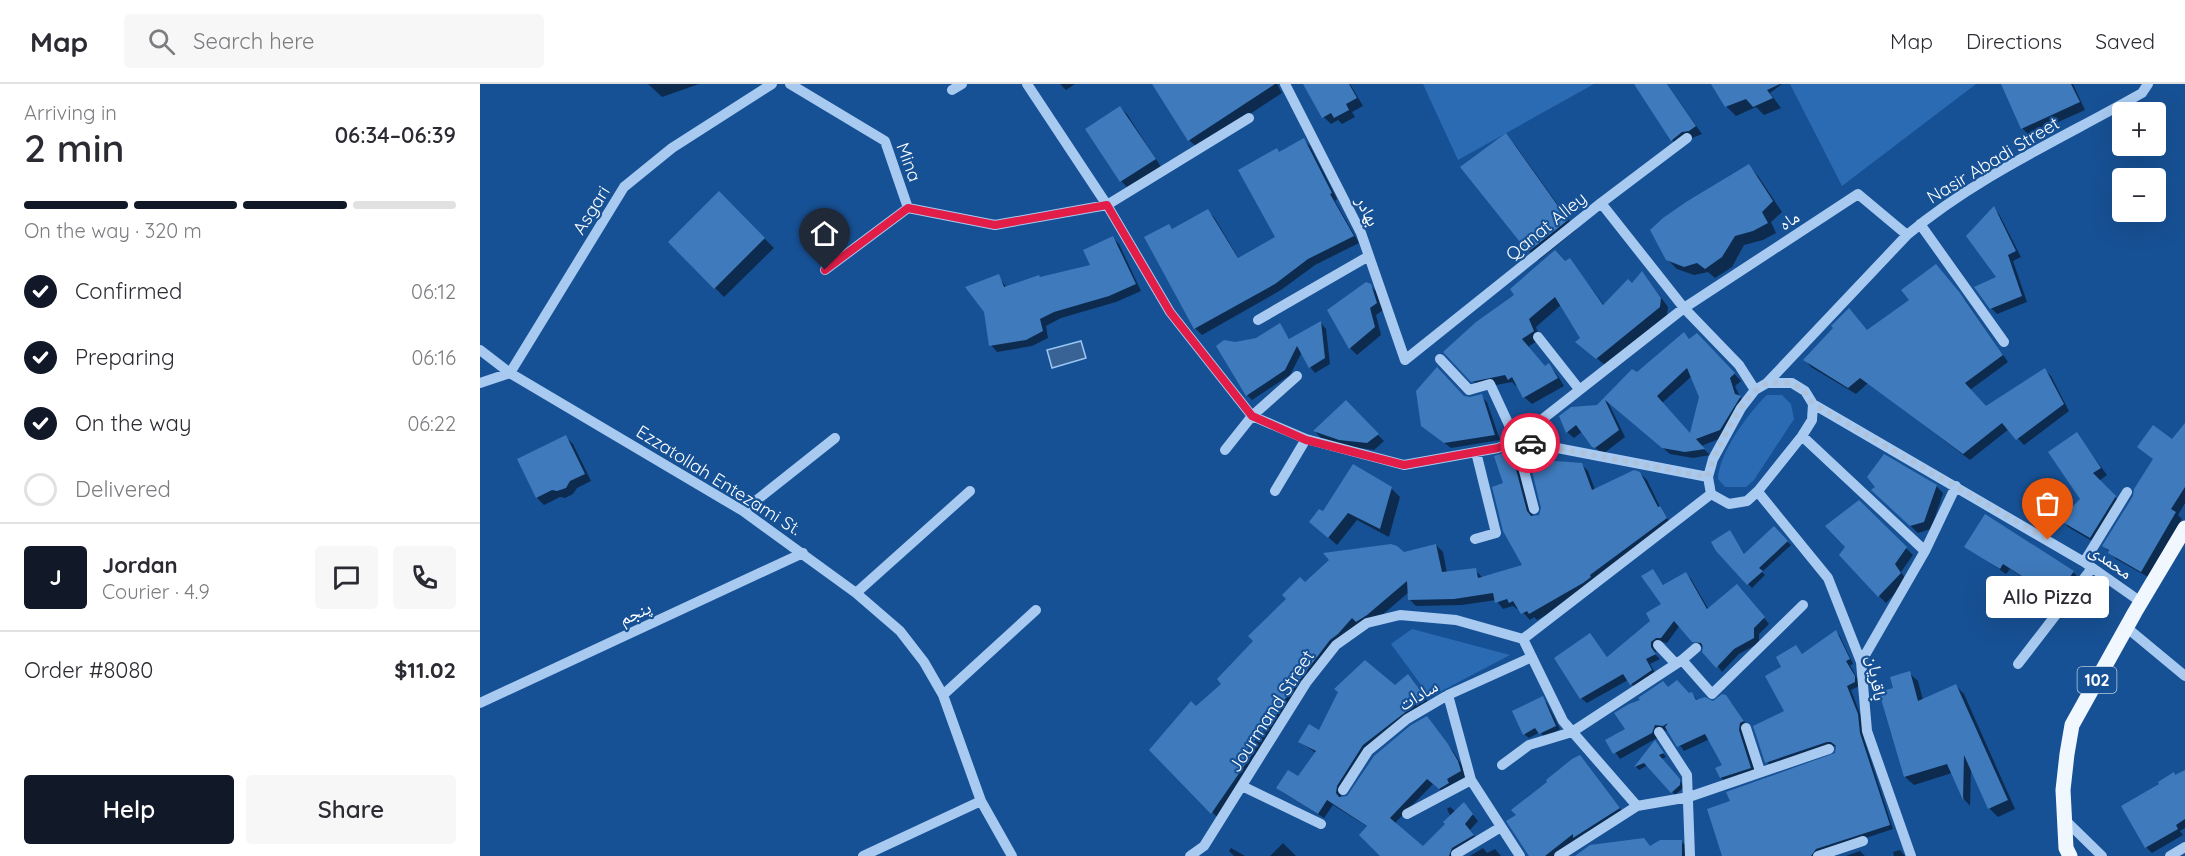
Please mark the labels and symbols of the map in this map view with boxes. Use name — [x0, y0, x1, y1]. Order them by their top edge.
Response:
street label: Nasir Abadi Street — [1923, 111, 2063, 209]
street label: Mina — [891, 139, 927, 185]
street label: Asgari — [567, 181, 615, 239]
street label: Qanat Alley — [1501, 186, 1591, 266]
street label: بهادر — [1350, 191, 1385, 230]
street label: ماه — [1774, 205, 1804, 235]
pin — [799, 208, 850, 270]
courier — [1500, 413, 1560, 473]
street label: Ezzatollah Entezami St. — [632, 420, 806, 540]
pin — [2022, 478, 2073, 540]
street label: محمدی — [2085, 538, 2137, 584]
callout: Allo Pizza — [1986, 576, 2110, 618]
street label: پنجم — [615, 596, 655, 631]
street label: Jourmand Street — [1223, 646, 1319, 776]
street label: باقریان — [1862, 654, 1892, 702]
road number: 102 — [2078, 667, 2116, 693]
street label: سادات — [1394, 674, 1442, 716]

